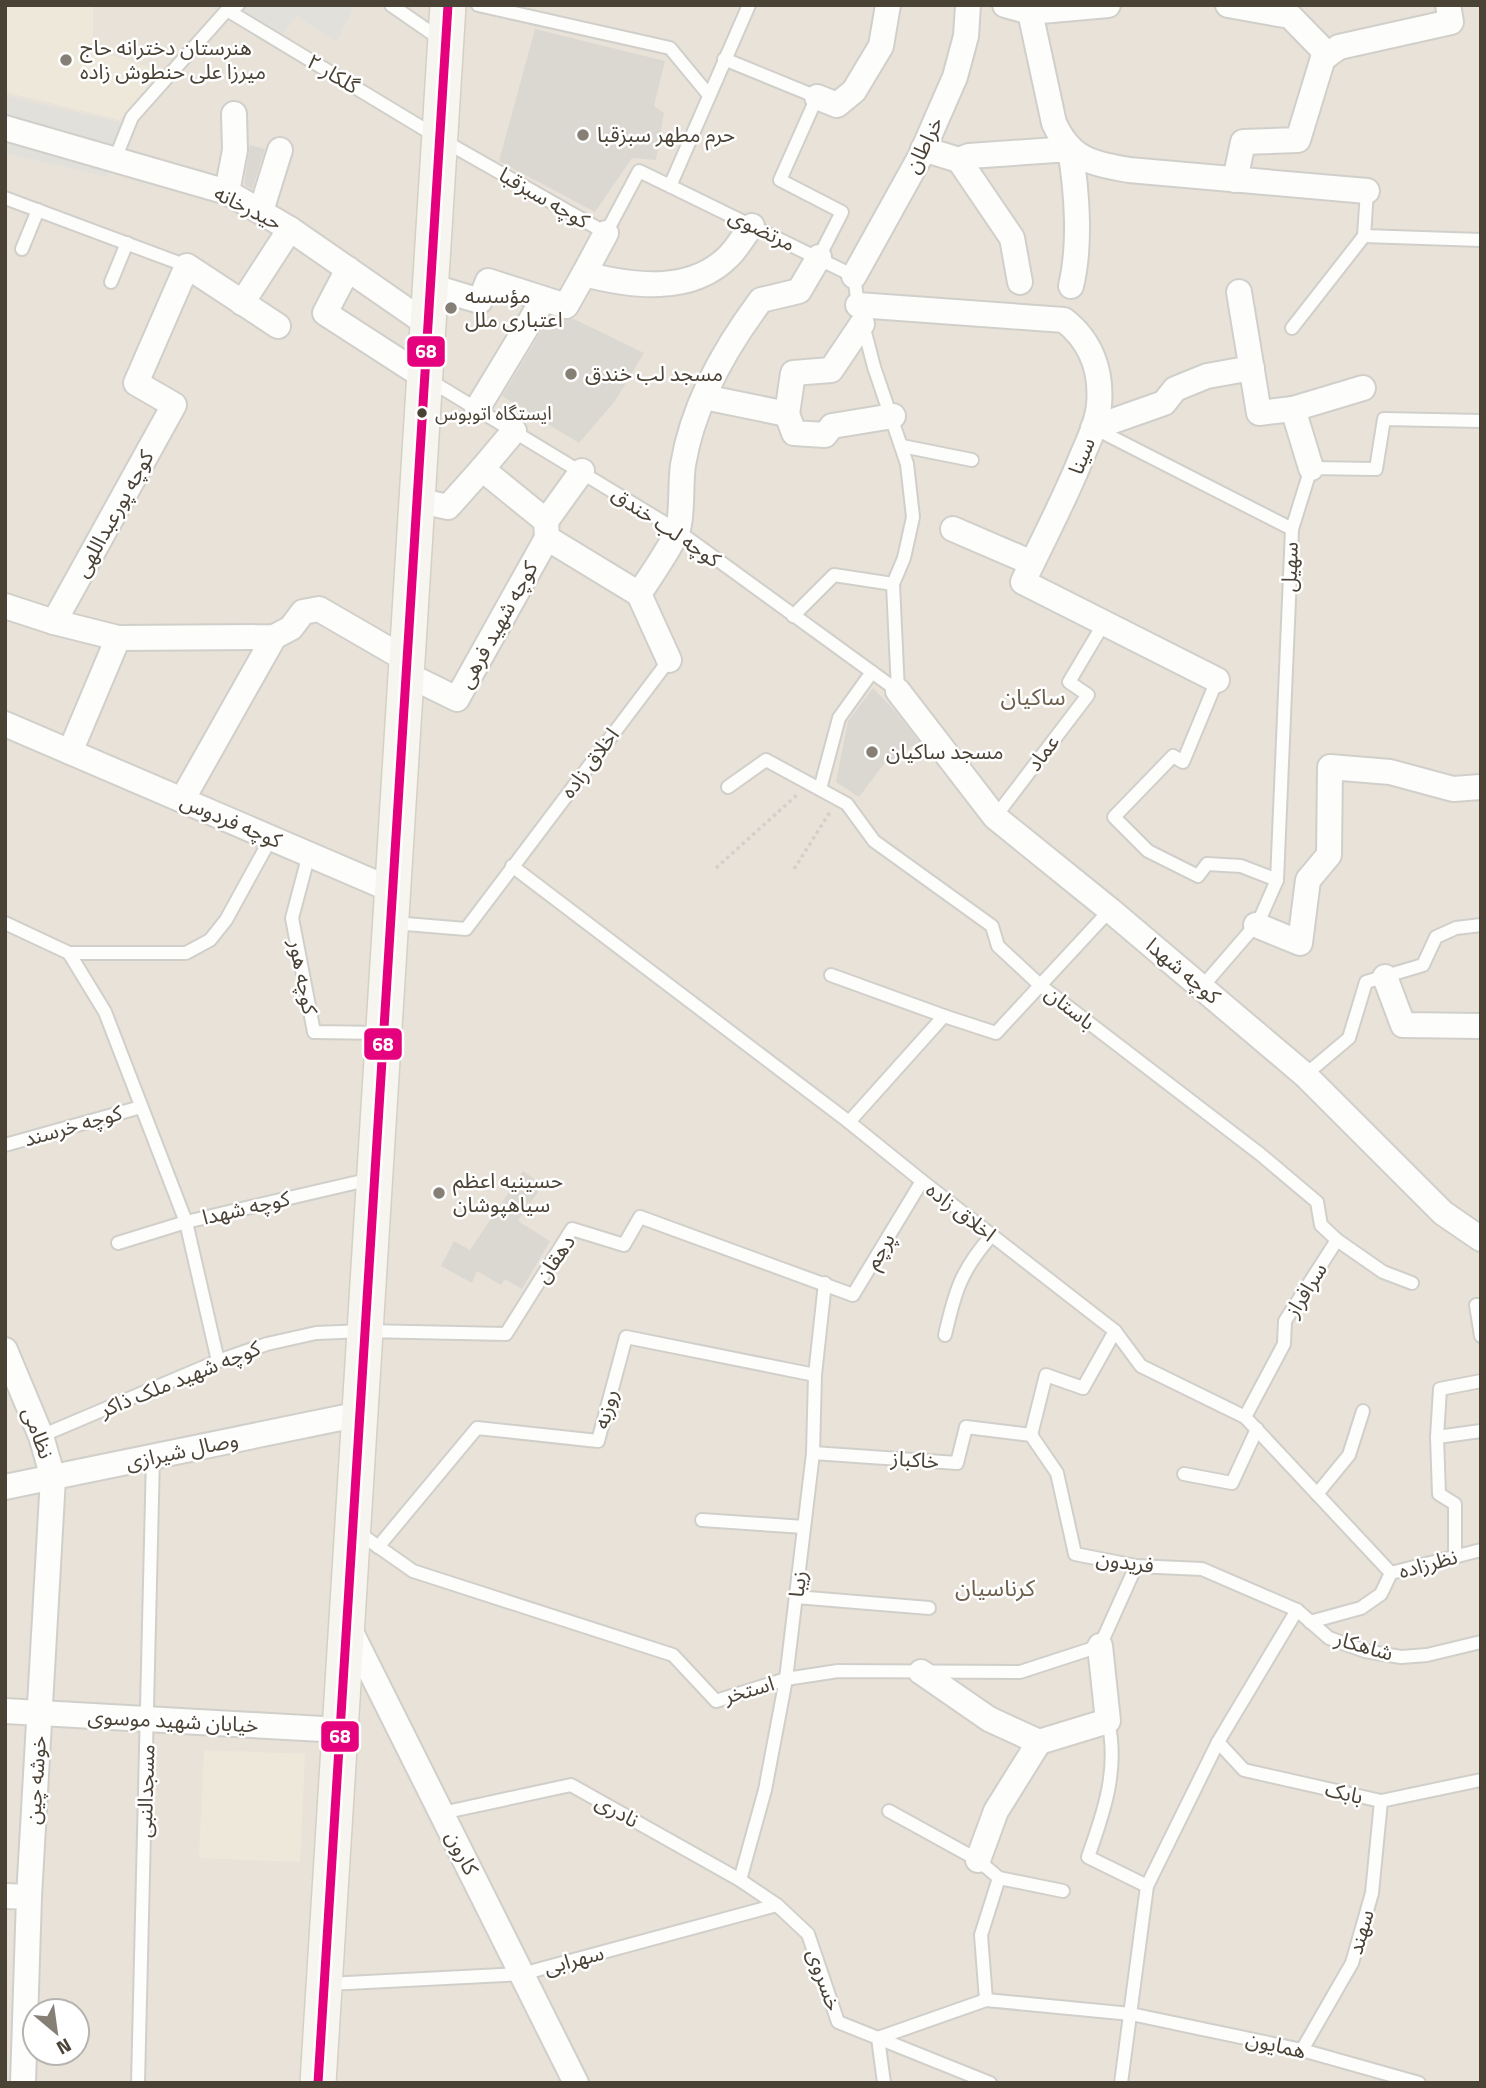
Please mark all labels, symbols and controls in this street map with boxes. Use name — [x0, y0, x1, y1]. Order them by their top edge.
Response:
place label: هنرستان دخترانه حاج میرزا علی حنطوش زاده — [80, 31, 266, 87]
street label: گلکار ۲ — [301, 45, 366, 101]
marker: هنرستان دخترانه حاج میرزا علی حنطوش زاده — [58, 52, 74, 68]
street label: خراطان — [896, 111, 951, 178]
place label: حرم مطهر سبزقبا — [597, 118, 735, 151]
marker: حرم مطهر سبزقبا — [575, 127, 591, 143]
street label: کوچه سبزقبا — [493, 158, 596, 236]
street label: حیدرخانه — [209, 176, 288, 238]
street label: مرتضوی — [724, 199, 801, 259]
place label: مؤسسه اعتباری ملل — [465, 279, 563, 335]
marker: مؤسسه اعتباری ملل — [443, 300, 459, 316]
line badge: 68 — [406, 335, 446, 368]
text: 68 — [415, 336, 437, 365]
place label: مسجد لب خندق — [585, 357, 723, 389]
marker: مسجد لب خندق — [563, 366, 579, 382]
place label: ایستگاه اتوبوس — [435, 398, 552, 427]
marker: ایستگاه اتوبوس — [415, 406, 429, 420]
street label: سینا — [1059, 432, 1103, 479]
street label: کوچه پورعبداللهی — [65, 444, 161, 583]
street label: کوچه لب خندق — [605, 478, 728, 575]
street label: سهیل — [1272, 541, 1306, 593]
street label: کوچه شهید فرهی — [449, 555, 545, 694]
district label: ساکیان — [1000, 679, 1066, 714]
street label: اخلاق زاده — [552, 720, 627, 805]
street label: عماد — [1018, 727, 1067, 778]
place label: مسجد ساکیان — [886, 735, 1004, 767]
marker: مسجد ساکیان — [864, 744, 880, 760]
street label: کوچه فردوس — [176, 784, 287, 856]
street label: کوچه شهدا — [1139, 929, 1228, 1011]
street label: کوچه هور — [281, 936, 327, 1017]
street label: باستان — [1038, 977, 1103, 1037]
line badge: 68 — [363, 1027, 403, 1061]
text: 68 — [372, 1029, 394, 1058]
street label: کوچه خرسند — [20, 1096, 126, 1154]
place label: حسینیه اعظم سیاهپوشان — [453, 1164, 563, 1220]
street label: اخلاق زاده — [920, 1174, 1004, 1249]
street label: کوچه شهدا — [199, 1181, 293, 1233]
marker: حسینیه اعظم سیاهپوشان — [431, 1185, 447, 1201]
street label: پرچم — [856, 1226, 903, 1275]
street label: دهقان — [526, 1228, 582, 1289]
street label: سرافراز — [1275, 1256, 1334, 1324]
street label: کوچه شهید ملک ذاکر — [93, 1331, 265, 1425]
street label: روزبه — [584, 1385, 626, 1432]
street label: نظامی — [15, 1402, 63, 1463]
street label: وصال شیرازی — [122, 1422, 241, 1478]
street label: خاکباز — [889, 1441, 940, 1477]
street label: نظرزاده — [1395, 1540, 1461, 1586]
street label: فریدون — [1094, 1541, 1156, 1581]
street label: زیبا — [780, 1569, 815, 1599]
district label: کرناسیان — [955, 1570, 1035, 1605]
street label: شاهکار — [1330, 1621, 1397, 1669]
street label: استخر — [719, 1667, 778, 1712]
street label: خیابان شهید موسوی — [87, 1700, 259, 1740]
line badge: 68 — [320, 1720, 360, 1753]
text: 68 — [329, 1721, 351, 1750]
street label: خوشه چین — [16, 1734, 54, 1825]
street label: مسجدالنبی — [127, 1744, 163, 1838]
street label: بابک — [1322, 1772, 1366, 1812]
street label: نادری — [590, 1785, 645, 1835]
street label: کارون — [438, 1825, 488, 1881]
street label: سهند — [1338, 1905, 1382, 1958]
street label: سهرابی — [540, 1936, 607, 1982]
street label: خسروی — [799, 1944, 850, 2015]
north arrow — [21, 1997, 91, 2067]
street label: همایون — [1243, 2022, 1309, 2066]
text: N — [52, 2031, 77, 2063]

